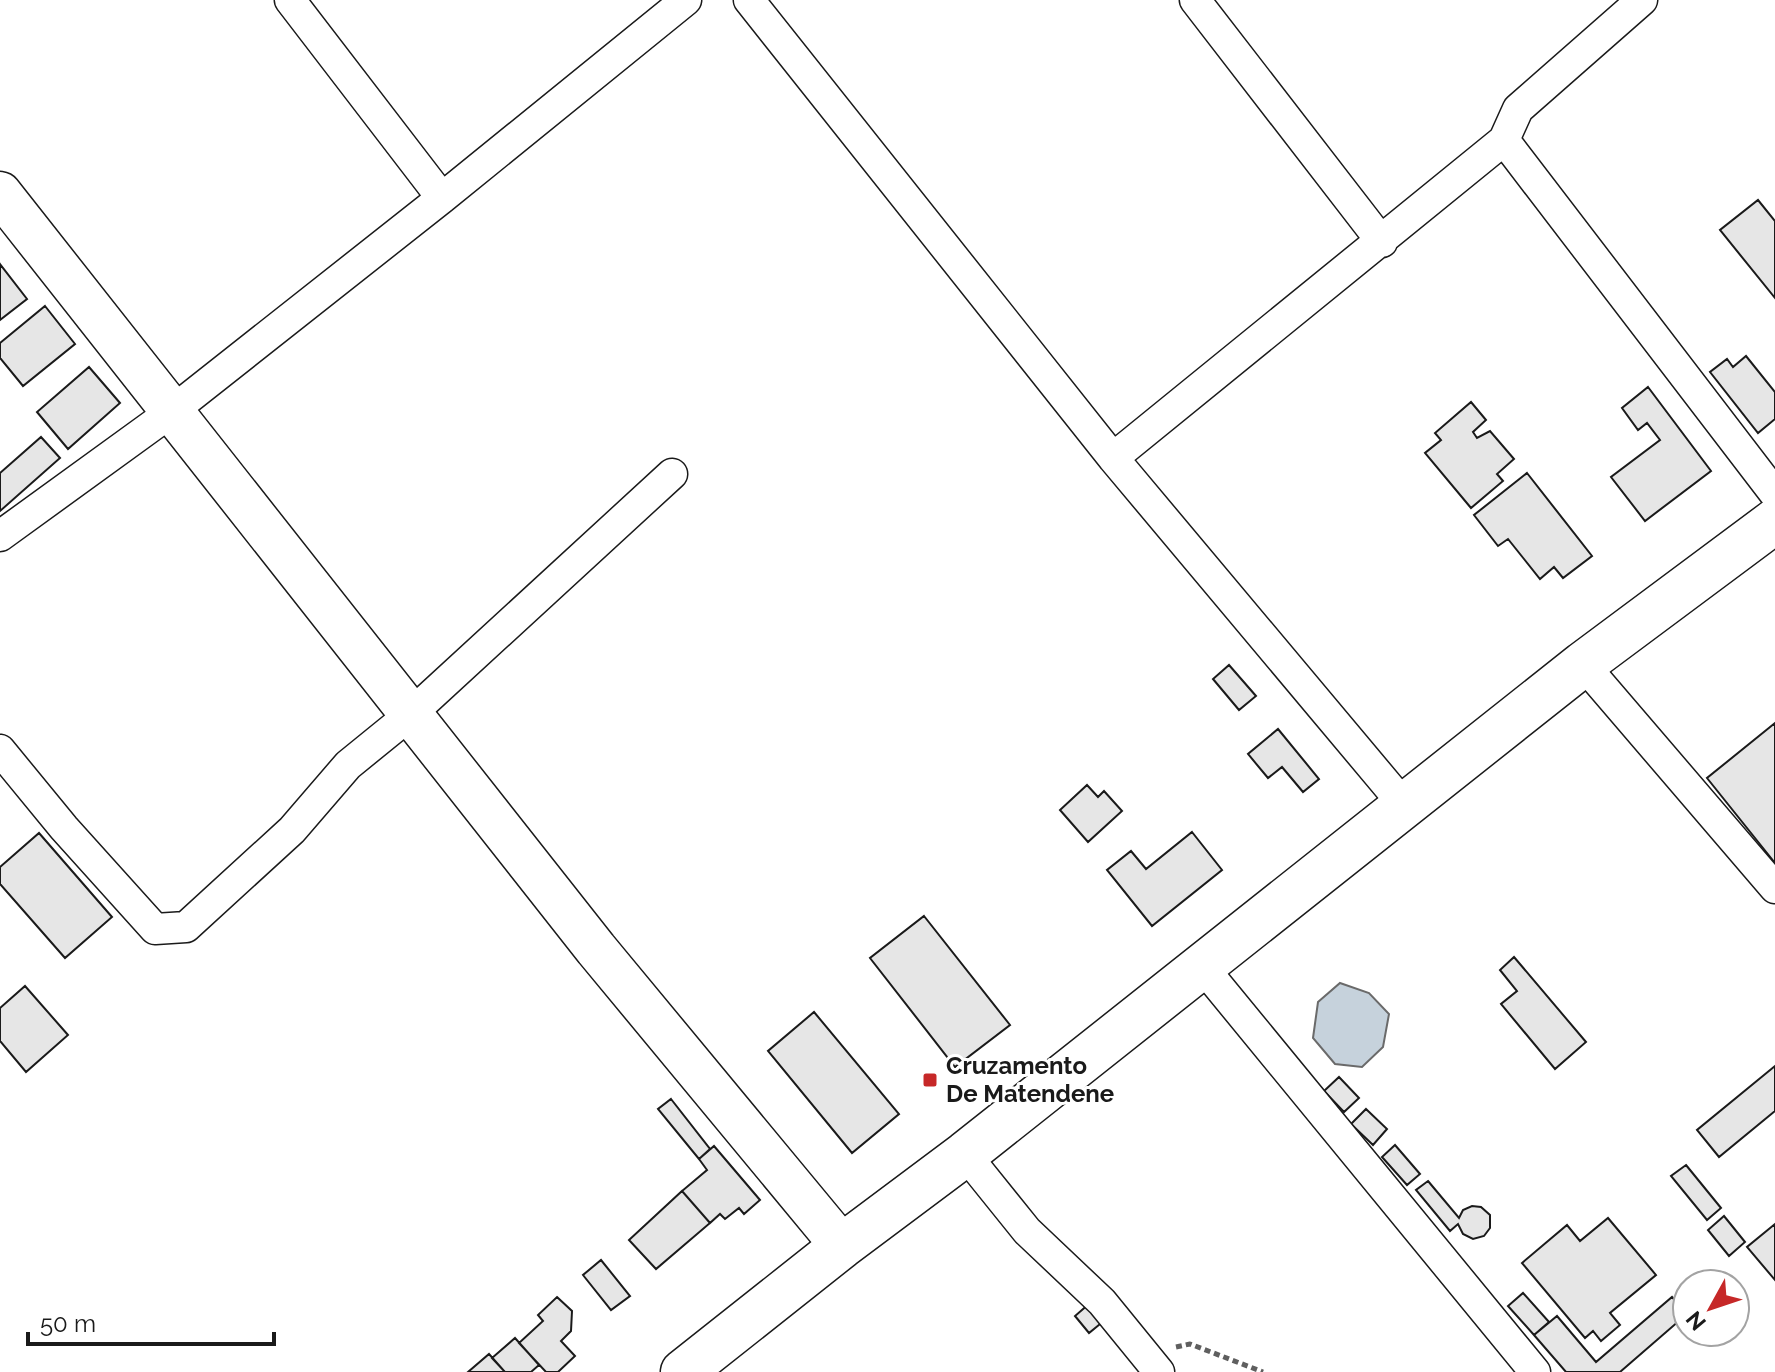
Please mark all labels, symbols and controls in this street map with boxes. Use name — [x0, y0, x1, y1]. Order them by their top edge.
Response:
place label: Cruzamento De Matendene — [946, 1051, 1114, 1108]
marker: Cruzamento De Matendene — [921, 1071, 939, 1089]
north arrow — [1671, 1268, 1751, 1348]
scale bar — [28, 1296, 274, 1346]
text: N — [1680, 1306, 1711, 1336]
text: 50 m — [40, 1309, 96, 1338]

